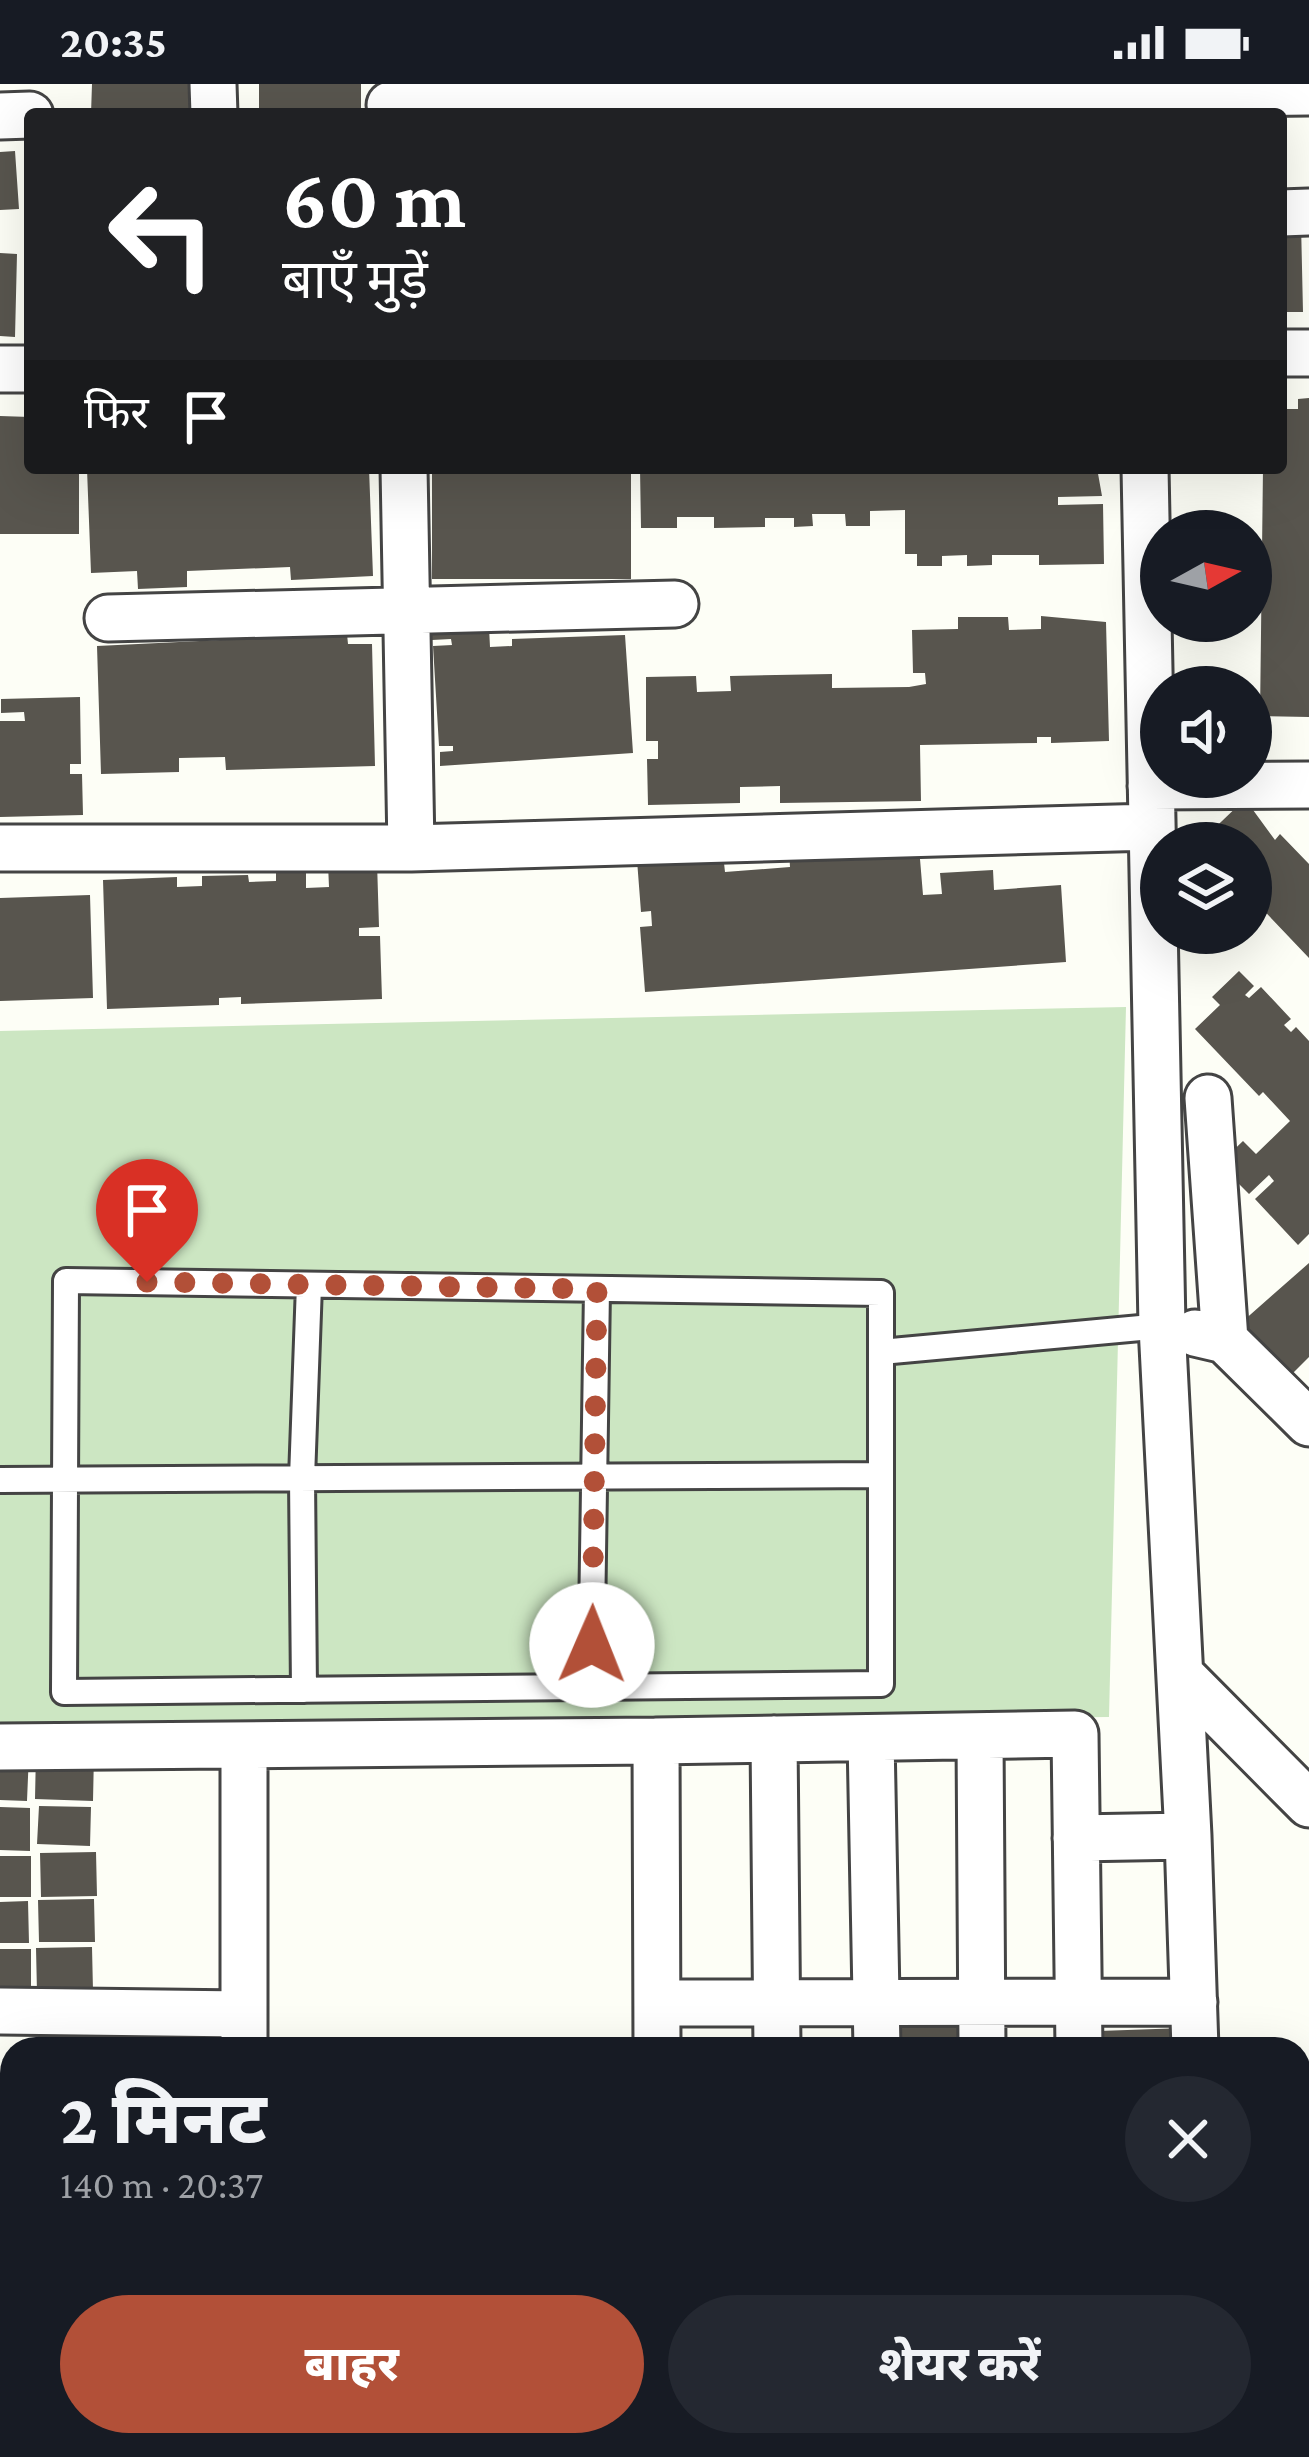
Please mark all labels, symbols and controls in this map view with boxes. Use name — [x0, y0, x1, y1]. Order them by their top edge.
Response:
text: 20:35 — [60, 17, 167, 67]
text: 60 m — [282, 152, 466, 245]
icon: left — [84, 156, 240, 312]
text: बाएँ मुड़ें — [282, 250, 428, 310]
icon: arrive — [173, 384, 239, 450]
text: फिर — [84, 388, 149, 438]
north arrow — [1140, 510, 1272, 642]
map controls — [1140, 510, 1272, 954]
button: sound — [1140, 666, 1272, 798]
button: layers — [1140, 822, 1272, 954]
pin — [96, 1159, 198, 1282]
icon: arrive — [114, 1177, 180, 1243]
position arrow — [529, 1582, 655, 1708]
button: close — [1125, 2076, 1251, 2202]
text: 2 मिनट — [60, 2078, 267, 2158]
text: 140 m · 20:37 — [60, 2163, 263, 2206]
button: बाहर — [60, 2295, 644, 2433]
button: शेयर करें — [668, 2295, 1251, 2433]

